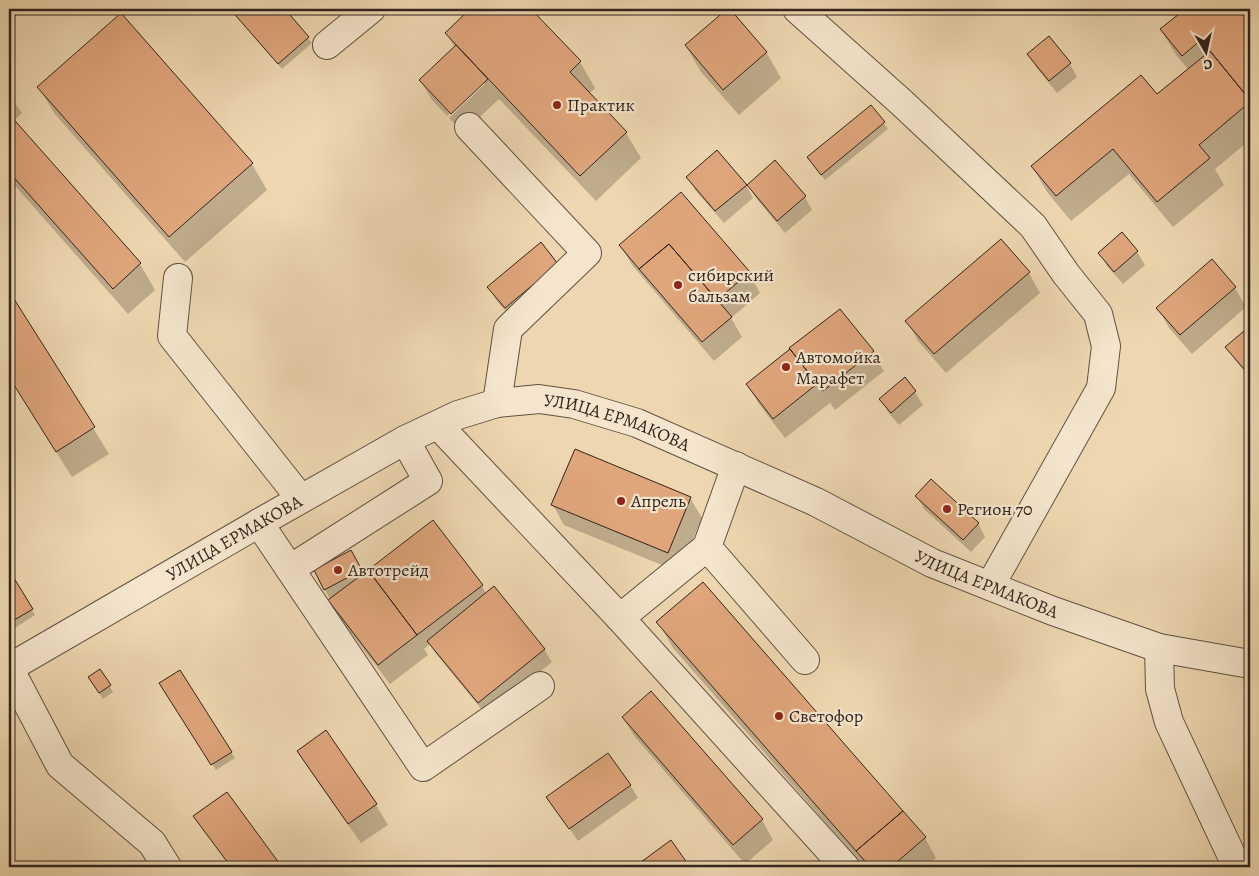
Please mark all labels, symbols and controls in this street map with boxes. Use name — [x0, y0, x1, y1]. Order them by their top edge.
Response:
north arrow — [1182, 28, 1232, 78]
text: С — [1202, 54, 1214, 74]
place label: Практик — [567, 93, 635, 117]
marker: Практик — [551, 99, 563, 111]
place label: сибирский бальзам — [688, 263, 774, 308]
marker: сибирский бальзам — [672, 279, 684, 291]
place label: Автомойка Марафет — [795, 345, 881, 390]
marker: Автомойка Марафет — [780, 361, 792, 373]
street label: УЛИЦА ЕРМАКОВА — [542, 388, 694, 457]
street label: УЛИЦА ЕРМАКОВА — [162, 489, 307, 586]
place label: Апрель — [630, 489, 686, 513]
marker: Апрель — [615, 495, 627, 507]
place label: Регион 70 — [957, 497, 1033, 521]
marker: Регион 70 — [941, 503, 953, 515]
street label: УЛИЦА ЕРМАКОВА — [911, 544, 1062, 624]
place label: Автотрейд — [347, 558, 429, 582]
marker: Автотрейд — [332, 564, 344, 576]
place label: Светофор — [789, 704, 863, 728]
marker: Светофор — [773, 710, 785, 722]

